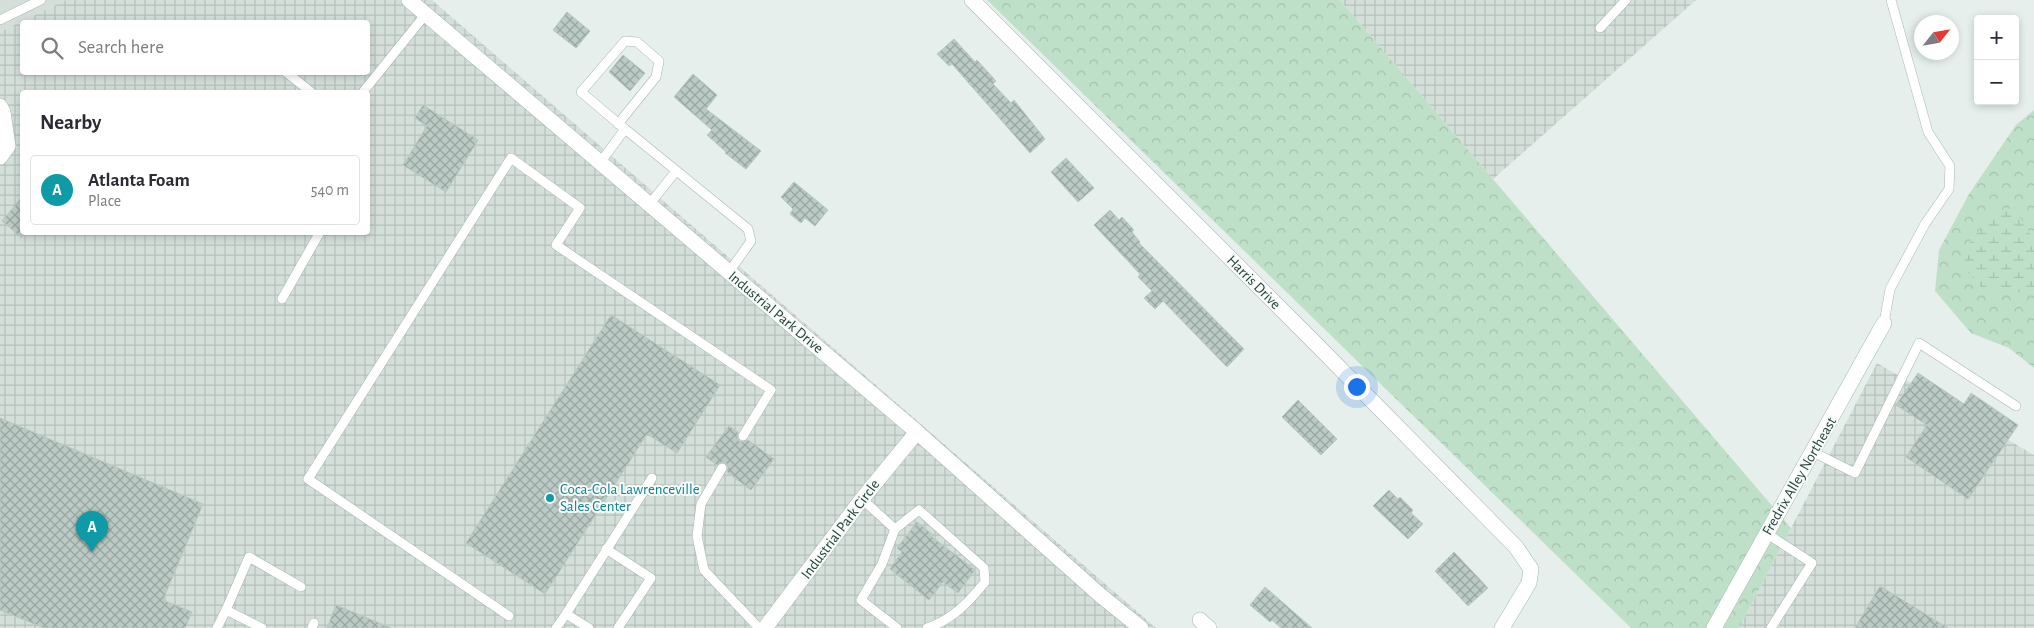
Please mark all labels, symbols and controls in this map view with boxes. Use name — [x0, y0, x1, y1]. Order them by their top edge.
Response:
north arrow — [1914, 15, 1959, 60]
map controls — [1974, 15, 2019, 105]
button: + — [1974, 15, 2019, 60]
search box — [20, 20, 370, 75]
icon: search — [38, 34, 66, 62]
text: Search here — [78, 38, 164, 57]
button: − — [1974, 60, 2019, 105]
text: Nearby — [40, 112, 101, 133]
text: Atlanta Foam — [88, 171, 190, 190]
text: A — [52, 182, 62, 198]
text: 540 m — [311, 182, 349, 198]
text: Place — [88, 193, 121, 209]
street label: Harris Drive — [1224, 253, 1284, 312]
street label: Industrial Park Drive — [725, 269, 826, 356]
your location — [1344, 374, 1370, 400]
street label: Fredrix Alley Northeast — [1760, 414, 1839, 538]
street label: Industrial Park Circle — [798, 477, 883, 582]
place label: Coca-Cola Lawrenceville Sales Center — [560, 482, 700, 514]
marker: Coca-Cola Lawrenceville Sales Center — [544, 492, 556, 504]
pin: A — [76, 511, 108, 552]

